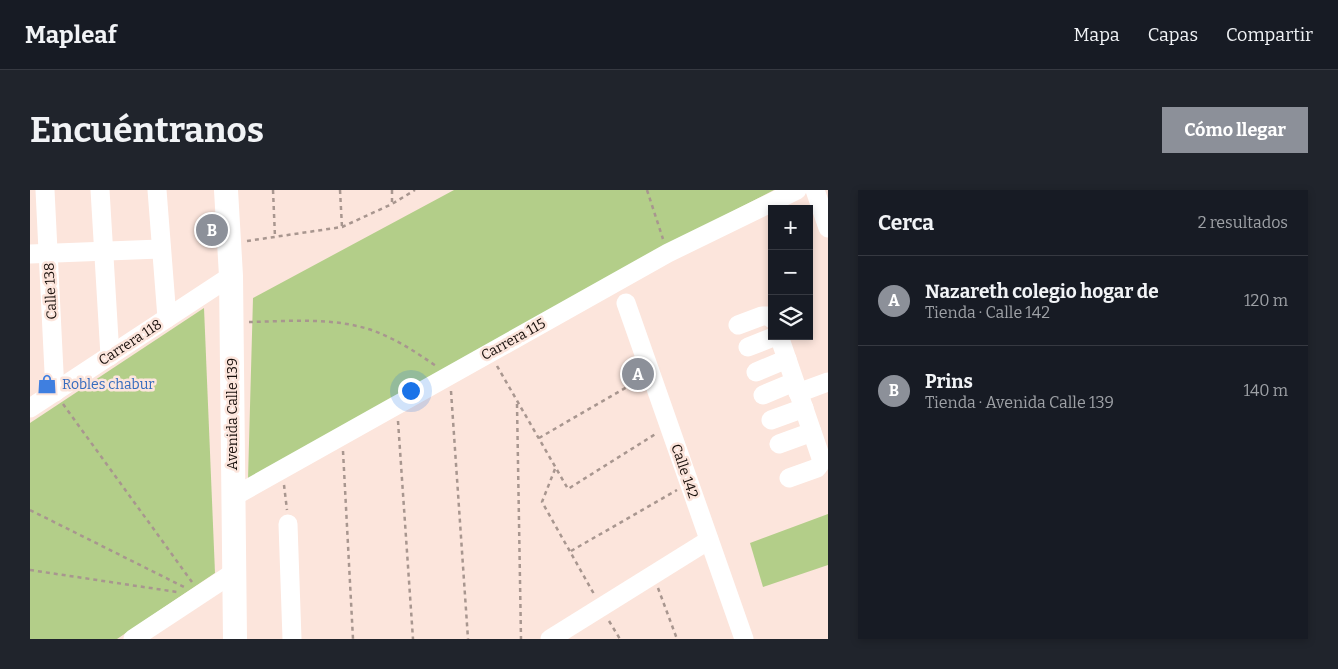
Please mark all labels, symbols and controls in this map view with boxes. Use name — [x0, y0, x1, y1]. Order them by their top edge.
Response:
text: Mapleaf — [25, 21, 117, 49]
text: Mapa — [1074, 24, 1120, 46]
text: Capas — [1148, 24, 1198, 46]
text: Compartir — [1226, 24, 1313, 46]
button: Cómo llegar — [1162, 107, 1308, 153]
text: Encuéntranos — [30, 109, 264, 151]
map controls — [768, 205, 813, 340]
button: + — [768, 205, 813, 250]
text: Cerca — [878, 210, 934, 236]
pin: B — [196, 211, 228, 249]
text: 2 resultados — [1198, 213, 1288, 232]
button: − — [768, 250, 813, 295]
street label: Calle 138 — [41, 262, 60, 320]
text: Nazareth colegio hogar de — [925, 280, 1159, 303]
text: A — [888, 291, 900, 310]
text: 120 m — [1244, 291, 1288, 310]
button: layers — [768, 295, 813, 340]
text: Tienda · Calle 142 — [925, 303, 1050, 322]
street label: Carrera 115 — [478, 315, 548, 364]
street label: Carrera 118 — [95, 316, 165, 369]
pin: A — [622, 355, 654, 393]
street label: Avenida Calle 139 — [224, 358, 241, 470]
text: Prins — [925, 370, 973, 393]
shop icon: Robles chabur — [36, 373, 58, 395]
place label: Robles chabur — [62, 376, 155, 393]
your location — [398, 378, 424, 404]
text: B — [889, 381, 899, 400]
text: 140 m — [1243, 381, 1288, 400]
text: Tienda · Avenida Calle 139 — [925, 393, 1114, 412]
street label: Calle 142 — [667, 442, 702, 501]

